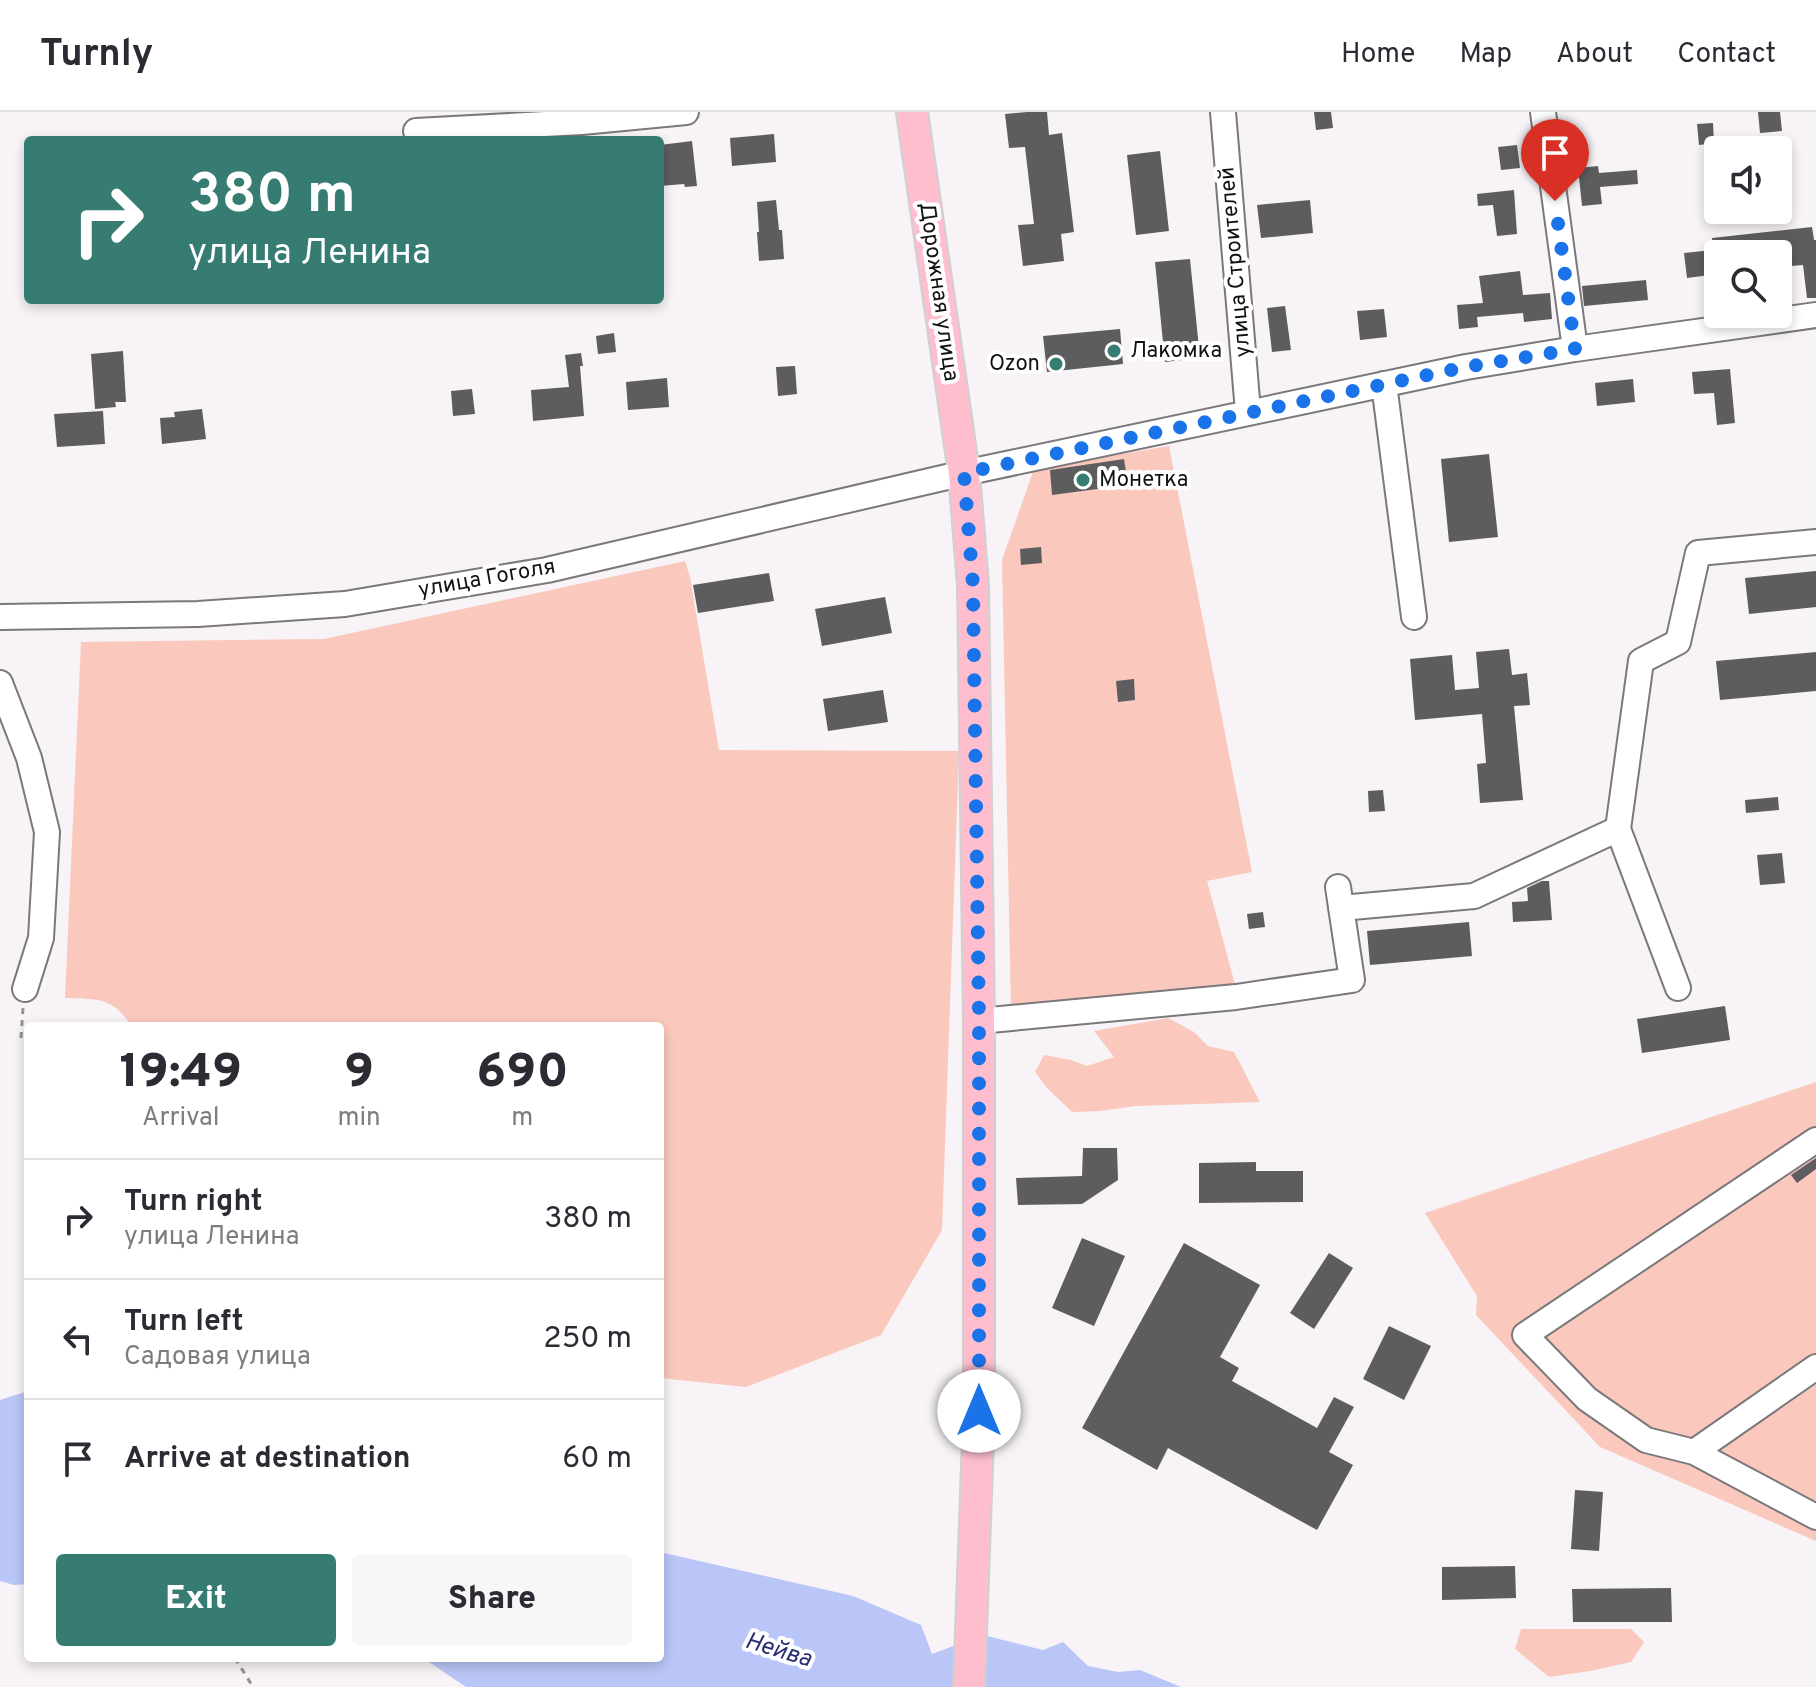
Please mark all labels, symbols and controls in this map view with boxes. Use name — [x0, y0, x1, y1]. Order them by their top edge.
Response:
text: Turnly — [40, 31, 153, 80]
text: Home — [1341, 37, 1415, 73]
text: Map — [1459, 37, 1512, 73]
text: About — [1556, 37, 1633, 73]
text: Contact — [1677, 37, 1776, 73]
pin — [1521, 119, 1589, 201]
icon: arrive — [1533, 131, 1577, 175]
map controls — [1704, 136, 1792, 328]
button: sound — [1704, 136, 1792, 224]
text: 380 m — [188, 162, 356, 232]
street label: улица Строителей — [1214, 166, 1258, 358]
icon: right — [56, 168, 160, 272]
street label: Дорожная улица — [912, 201, 964, 383]
text: улица Ленина — [188, 231, 431, 277]
button: search — [1704, 240, 1792, 328]
place label: Лакомка — [1130, 338, 1222, 365]
marker: Лакомка — [1105, 342, 1123, 360]
place label: Ozon — [989, 351, 1040, 378]
marker: Ozon — [1047, 355, 1065, 373]
place label: Монетка — [1099, 467, 1188, 494]
marker: Монетка — [1074, 471, 1092, 489]
street label: улица Гоголя — [416, 554, 558, 604]
text: 19:49 — [119, 1044, 242, 1104]
text: 9 — [344, 1044, 374, 1104]
text: 690 — [476, 1044, 569, 1104]
text: Arrival — [142, 1102, 219, 1135]
text: min — [337, 1102, 381, 1135]
text: m — [511, 1102, 533, 1135]
text: Turn right — [124, 1184, 262, 1221]
icon: right — [56, 1197, 100, 1241]
text: 380 m — [544, 1201, 632, 1238]
text: улица Ленина — [124, 1221, 299, 1254]
text: Turn left — [124, 1304, 244, 1341]
icon: left — [56, 1317, 100, 1361]
text: 250 m — [543, 1321, 632, 1358]
text: Садовая улица — [124, 1341, 311, 1374]
position arrow — [937, 1369, 1021, 1453]
icon: arrive — [56, 1437, 100, 1481]
text: Arrive at destination — [124, 1441, 410, 1478]
text: 60 m — [562, 1441, 632, 1478]
button: Exit — [56, 1554, 336, 1646]
button: Share — [352, 1554, 632, 1646]
water label: Нейва — [741, 1627, 815, 1675]

